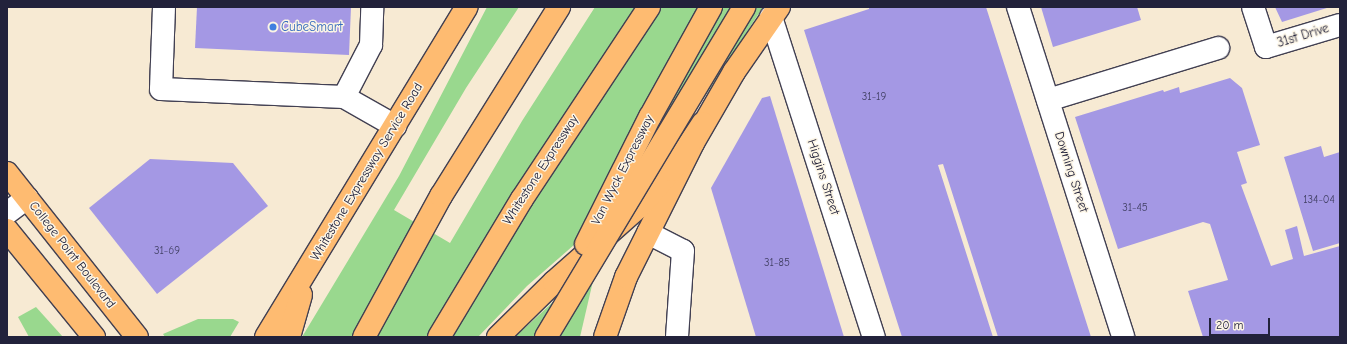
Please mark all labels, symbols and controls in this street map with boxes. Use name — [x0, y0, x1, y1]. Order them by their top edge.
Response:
place label: CubeSmart — [281, 19, 343, 35]
street label: 31st Drive — [1275, 21, 1331, 51]
marker: CubeSmart — [268, 22, 278, 32]
street label: Whitestone Expressway Service Road — [308, 80, 426, 264]
house number: 31-19 — [862, 90, 886, 104]
street label: Whitestone Expressway — [500, 112, 582, 228]
street label: Van Wyck Expressway — [588, 112, 658, 228]
street label: Downing Street — [1051, 130, 1091, 214]
street label: Higgins Street — [803, 137, 843, 217]
house number: 134-04 — [1303, 193, 1335, 207]
street label: College Point Boulevard — [25, 199, 119, 311]
house number: 31-45 — [1122, 201, 1148, 215]
house number: 31-69 — [154, 244, 180, 258]
house number: 31-85 — [764, 256, 790, 270]
scale bar — [1211, 310, 1272, 336]
text: 20 m — [1216, 318, 1244, 332]

